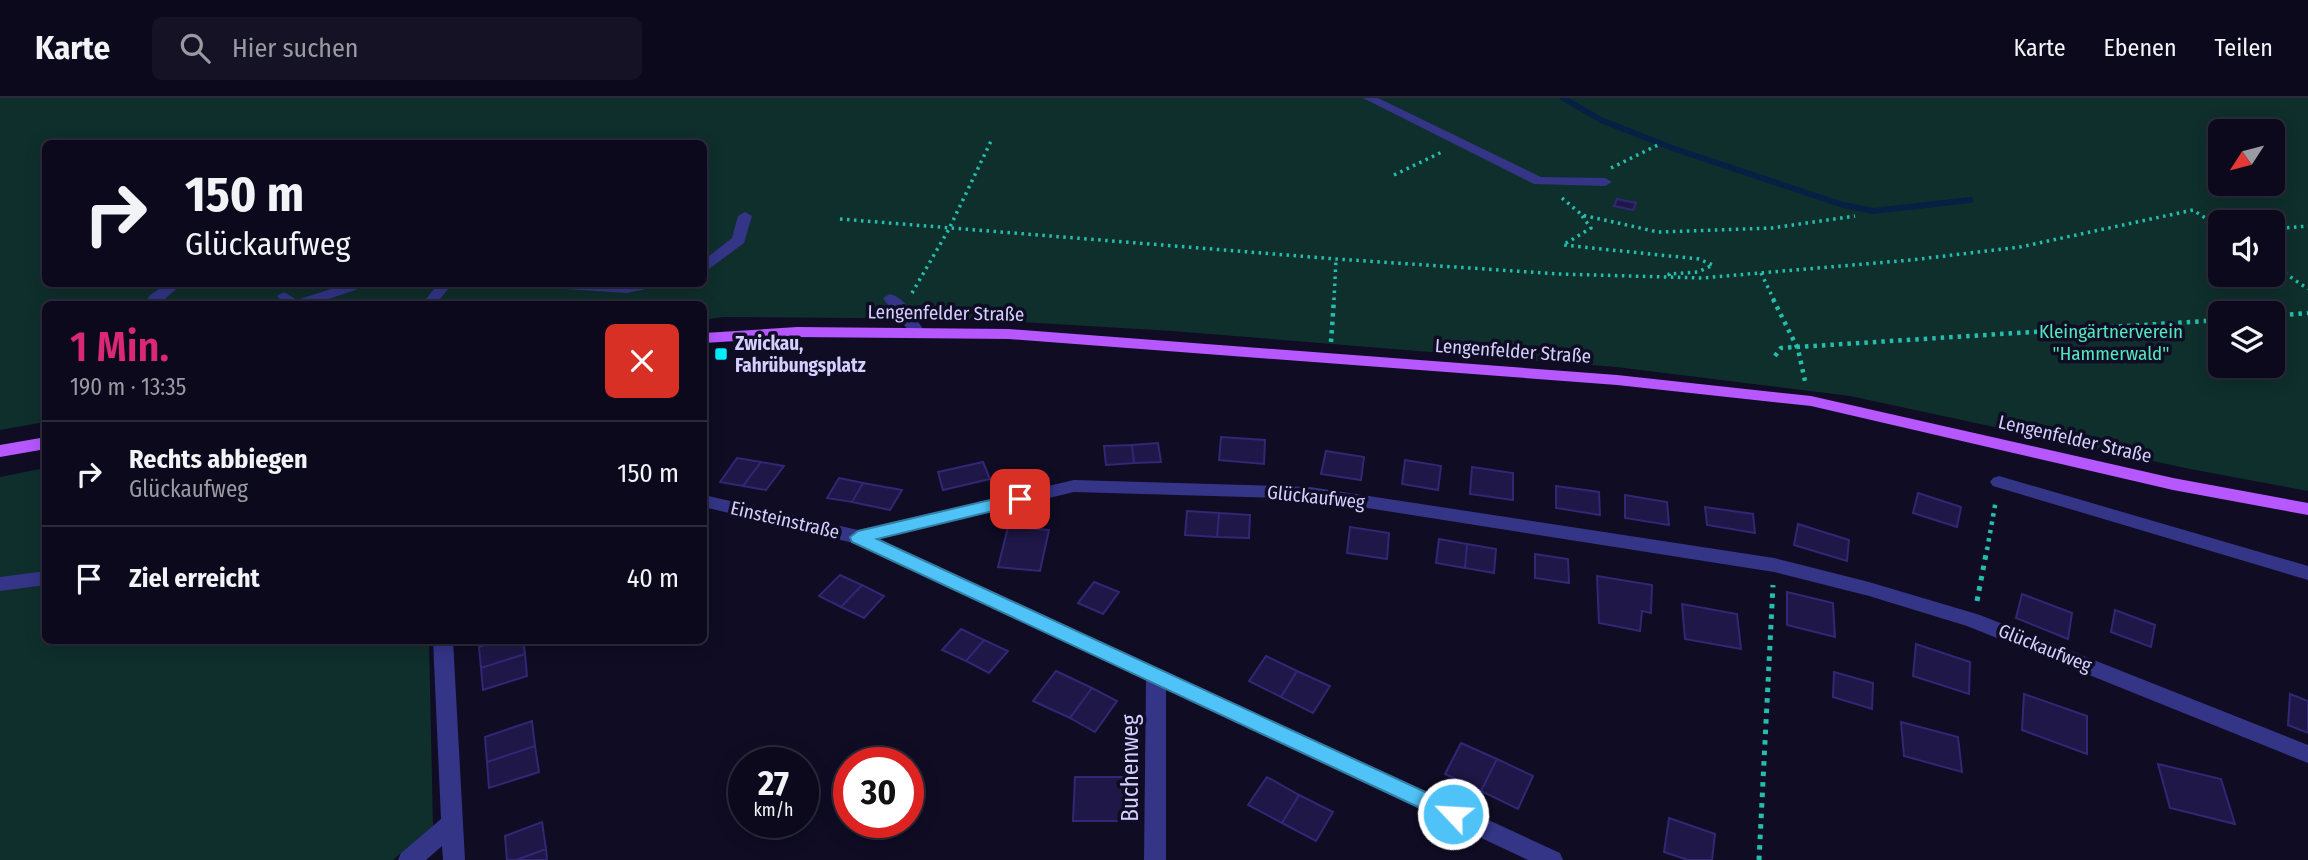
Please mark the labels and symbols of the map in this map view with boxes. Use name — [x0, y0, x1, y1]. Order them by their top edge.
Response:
north arrow — [2208, 119, 2286, 196]
street label: Lengenfelder Straße — [868, 300, 1024, 326]
park label: Kleingärtnerverein "Hammerwald" — [2039, 320, 2183, 365]
place label: Zwickau, Fahrübungsplatz — [735, 332, 866, 377]
street label: Lengenfelder Straße — [1434, 334, 1592, 368]
marker: Zwickau, Fahrübungsplatz — [713, 346, 729, 362]
street label: Lengenfelder Straße — [1996, 410, 2154, 468]
pin — [990, 469, 1050, 529]
street label: Glückaufweg — [1266, 480, 1366, 514]
street label: Einsteinstraße — [728, 496, 842, 544]
street label: Glückaufweg — [1995, 619, 2095, 677]
street label: Buchenweg — [1116, 714, 1144, 822]
speed limit sign: 30 — [833, 747, 924, 838]
position arrow — [1416, 777, 1490, 851]

